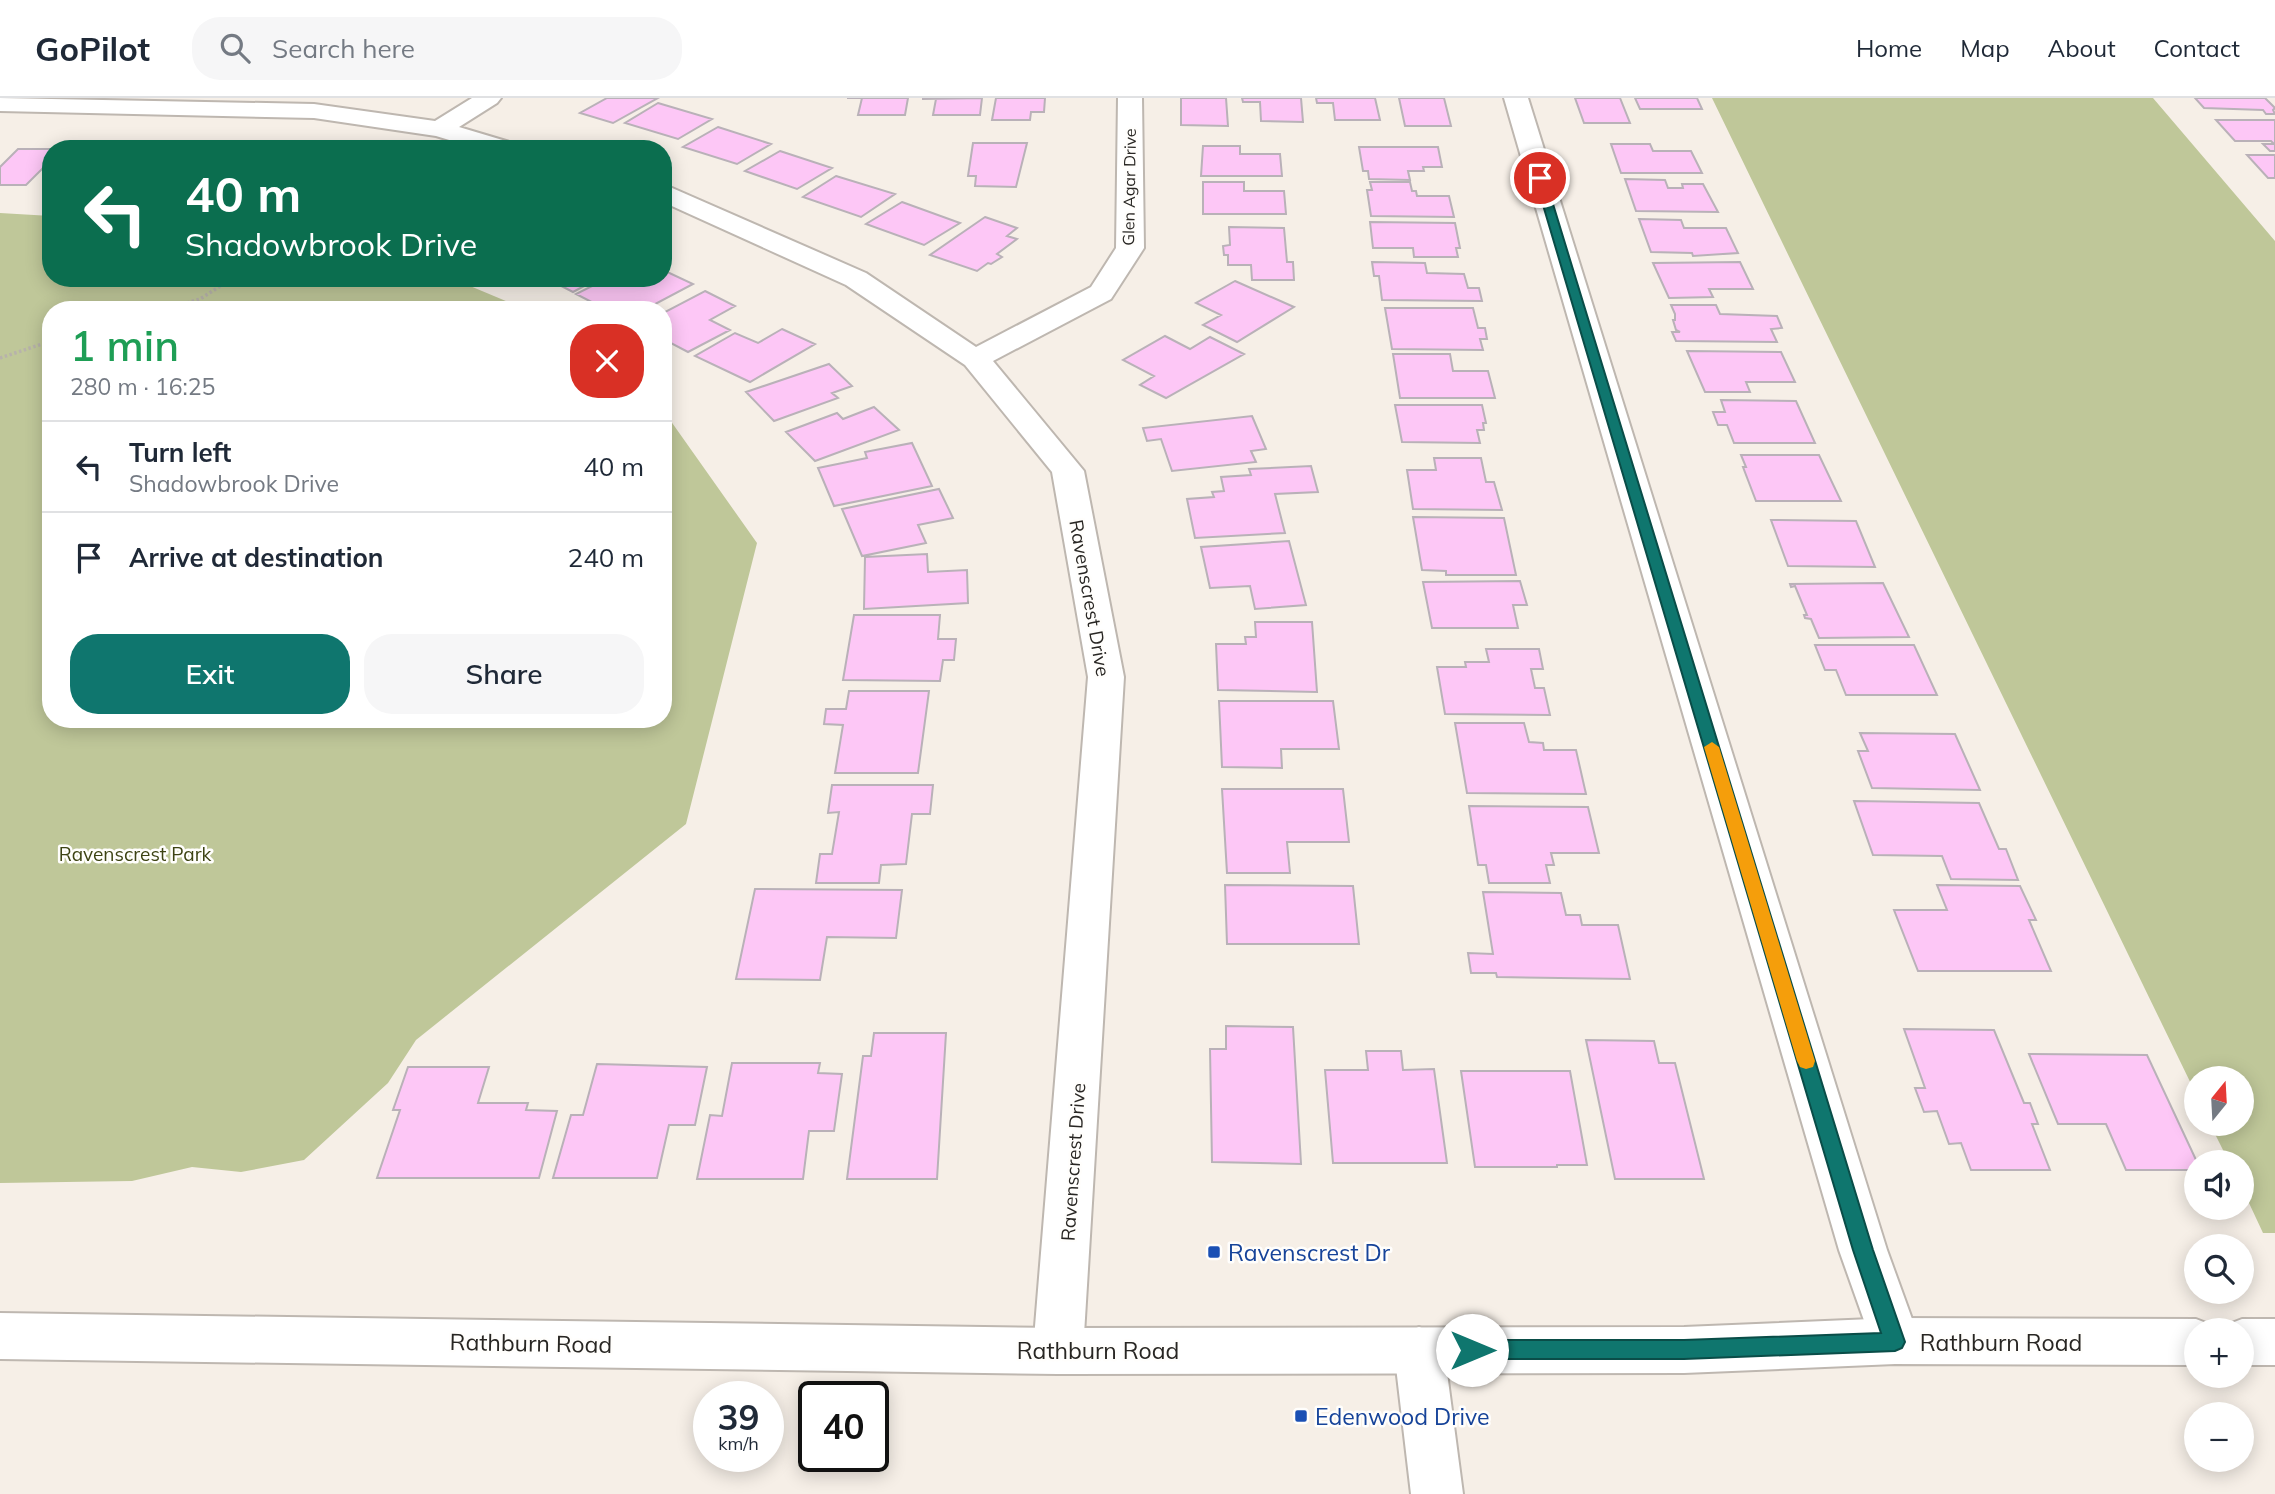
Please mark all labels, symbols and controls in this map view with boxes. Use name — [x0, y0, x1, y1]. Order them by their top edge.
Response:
search box — [192, 17, 682, 80]
text: GoPilot — [35, 28, 150, 69]
icon: search — [216, 29, 254, 67]
text: Search here — [272, 32, 415, 65]
text: Home — [1856, 33, 1922, 63]
text: Map — [1960, 33, 2010, 63]
text: About — [2048, 33, 2116, 63]
text: Contact — [2154, 33, 2240, 63]
street label: Glen Agar Drive — [1118, 128, 1140, 246]
pin — [1510, 148, 1570, 208]
icon: arrive — [1521, 159, 1559, 197]
text: 40 m — [185, 163, 301, 224]
icon: left — [70, 168, 161, 259]
text: Shadowbrook Drive — [185, 224, 477, 264]
text: 1 min — [70, 319, 179, 372]
button: close — [570, 324, 644, 398]
text: 280 m · 16:25 — [70, 372, 215, 401]
text: Turn left — [129, 436, 231, 469]
icon: left — [70, 448, 108, 486]
text: 40 m — [583, 450, 644, 483]
text: Shadowbrook Drive — [129, 469, 339, 498]
street label: Ravenscrest Drive — [1064, 518, 1116, 678]
icon: arrive — [70, 539, 108, 577]
text: Arrive at destination — [129, 541, 384, 574]
text: 240 m — [568, 541, 644, 574]
button: Exit — [70, 634, 350, 714]
button: Share — [364, 634, 644, 714]
park label: Ravenscrest Park — [59, 842, 212, 866]
north arrow — [2184, 1066, 2254, 1136]
map controls — [2184, 1066, 2254, 1472]
street label: Ravenscrest Drive — [1055, 1082, 1091, 1242]
button: sound — [2184, 1150, 2254, 1220]
button: search — [2184, 1234, 2254, 1304]
place label: Ravenscrest Dr — [1228, 1238, 1391, 1267]
marker: Ravenscrest Dr — [1206, 1244, 1222, 1260]
position arrow — [1435, 1313, 1509, 1387]
button: + — [2184, 1318, 2254, 1388]
street label: Rathburn Road — [450, 1327, 612, 1359]
street label: Rathburn Road — [1920, 1328, 2082, 1357]
street label: Rathburn Road — [1017, 1336, 1179, 1365]
speed limit sign: 40 — [798, 1381, 889, 1472]
text: 39 — [717, 1395, 760, 1439]
place label: Edenwood Drive — [1315, 1402, 1490, 1431]
button: − — [2184, 1402, 2254, 1472]
marker: Edenwood Drive — [1293, 1408, 1309, 1424]
text: km/h — [718, 1432, 759, 1455]

